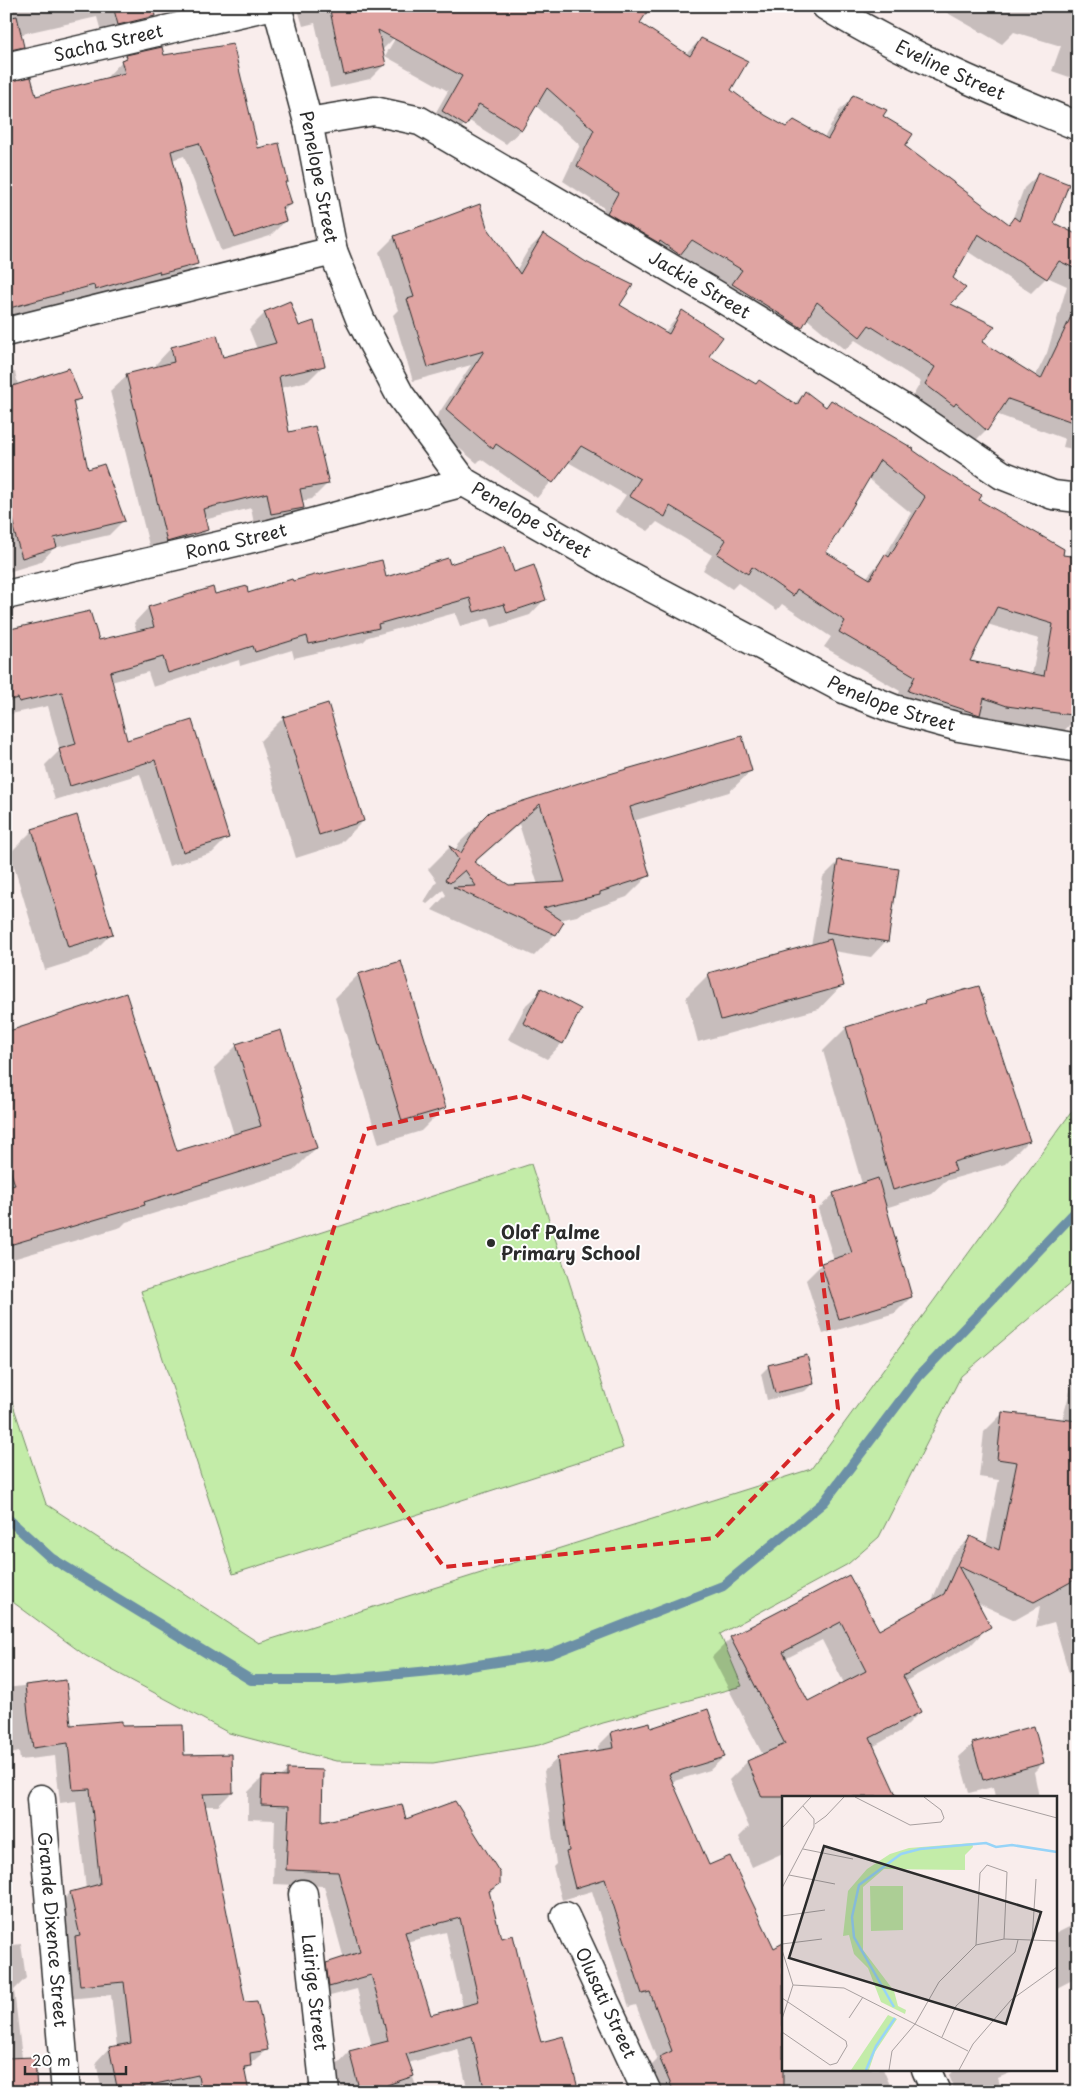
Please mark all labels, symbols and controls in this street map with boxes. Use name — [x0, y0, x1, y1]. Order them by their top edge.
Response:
street label: Sacha Street — [51, 16, 165, 68]
street label: Eveline Street — [891, 32, 1010, 106]
street label: Penelope Street — [294, 107, 346, 245]
street label: Jackie Street — [644, 243, 756, 325]
street label: Penelope Street — [467, 474, 597, 564]
street label: Rona Street — [182, 515, 289, 565]
street label: Penelope Street — [823, 668, 959, 737]
place label: Olof Palme Primary School — [501, 1218, 641, 1266]
marker: Olof Palme Primary School — [485, 1237, 497, 1249]
inset map — [782, 1796, 1056, 2070]
street label: Grande Dixence Street — [32, 1831, 75, 2028]
street label: Lairige Street — [296, 1933, 335, 2052]
street label: Olusati Street — [569, 1942, 644, 2062]
scale bar — [25, 2043, 126, 2075]
text: 20 m — [32, 2048, 71, 2071]

